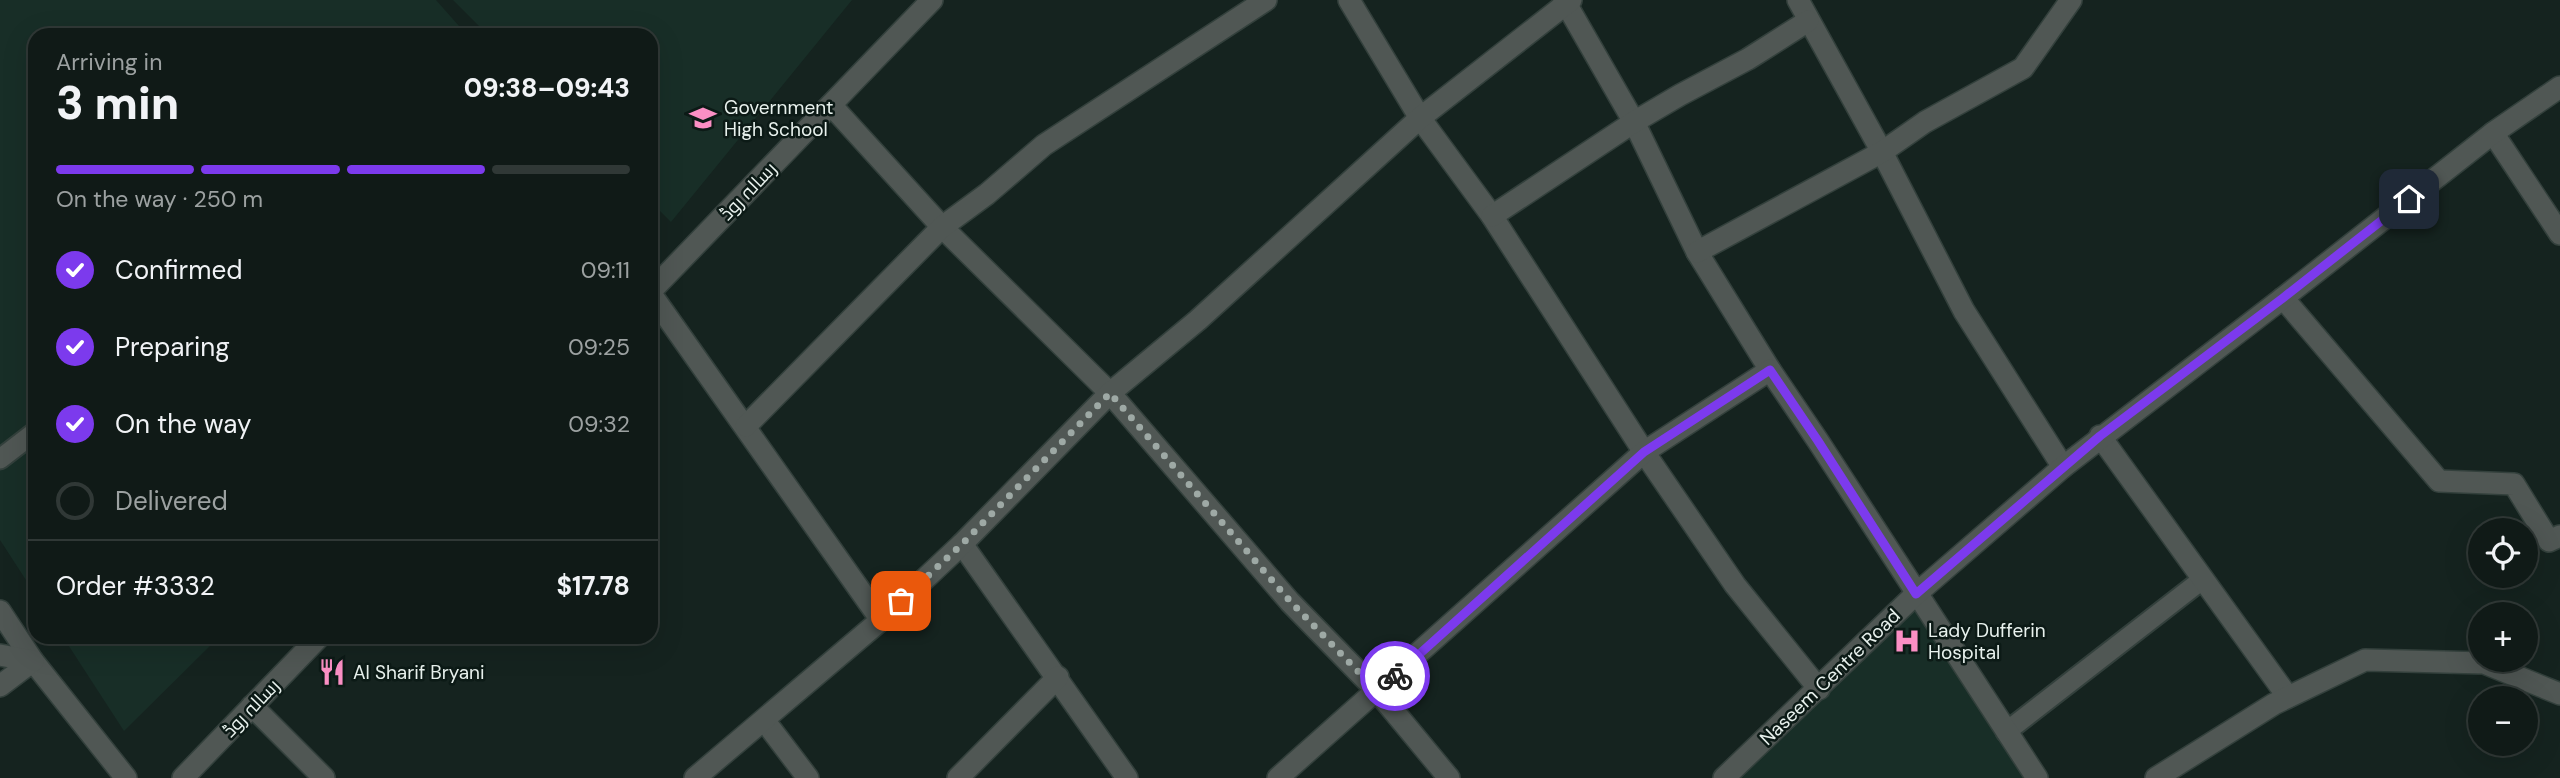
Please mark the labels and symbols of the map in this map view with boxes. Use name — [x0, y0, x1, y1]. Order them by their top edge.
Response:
place label: Government High School — [724, 95, 834, 142]
school or university icon: Government High School — [688, 103, 718, 133]
street label: رسالہ روڈ — [714, 156, 782, 226]
pin — [2379, 169, 2439, 229]
pin — [871, 571, 931, 631]
street label: Naseem Centre Road — [1754, 603, 1906, 751]
place label: Lady Dufferin Hospital — [1928, 618, 2046, 665]
hospital icon: Lady Dufferin Hospital — [1892, 626, 1922, 656]
courier — [1360, 641, 1430, 711]
restaurant icon: Al Sharif Bryani — [317, 657, 347, 687]
place label: Al Sharif Bryani — [353, 660, 485, 685]
street label: رسالہ روڈ — [217, 673, 285, 743]

